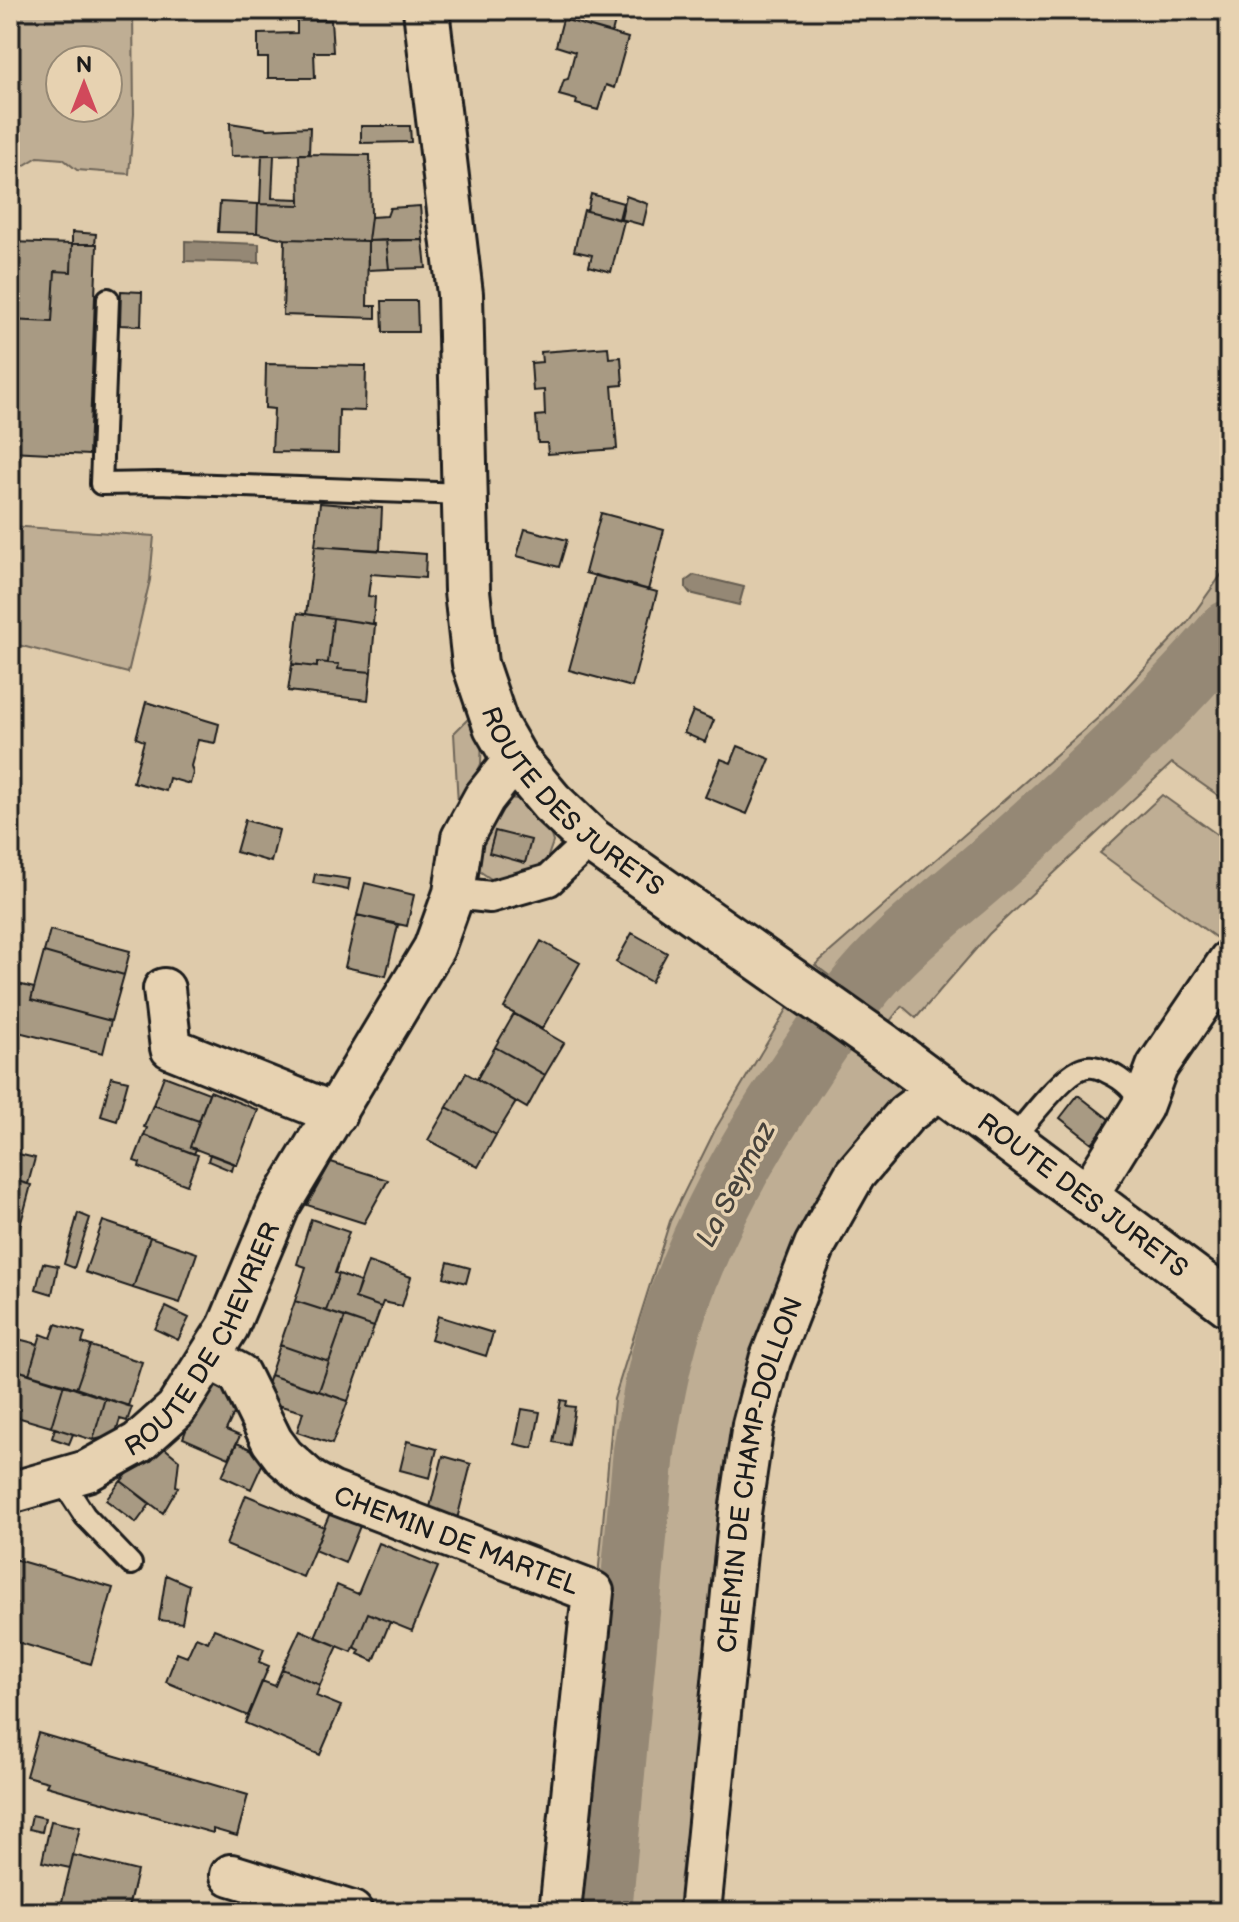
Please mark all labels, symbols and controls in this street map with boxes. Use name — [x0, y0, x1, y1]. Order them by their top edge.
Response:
north arrow — [44, 44, 124, 124]
text: N — [76, 52, 92, 79]
street label: ROUTE DES JURETS — [474, 703, 669, 903]
street label: ROUTE DES JURETS — [971, 1107, 1193, 1285]
water label: La Seymaz — [690, 1116, 783, 1253]
street label: ROUTE DE CHEVRIER — [120, 1218, 287, 1464]
street label: CHEMIN DE CHAMP-DOLLON — [712, 1293, 810, 1655]
street label: CHEMIN DE MARTEL — [329, 1481, 583, 1602]

